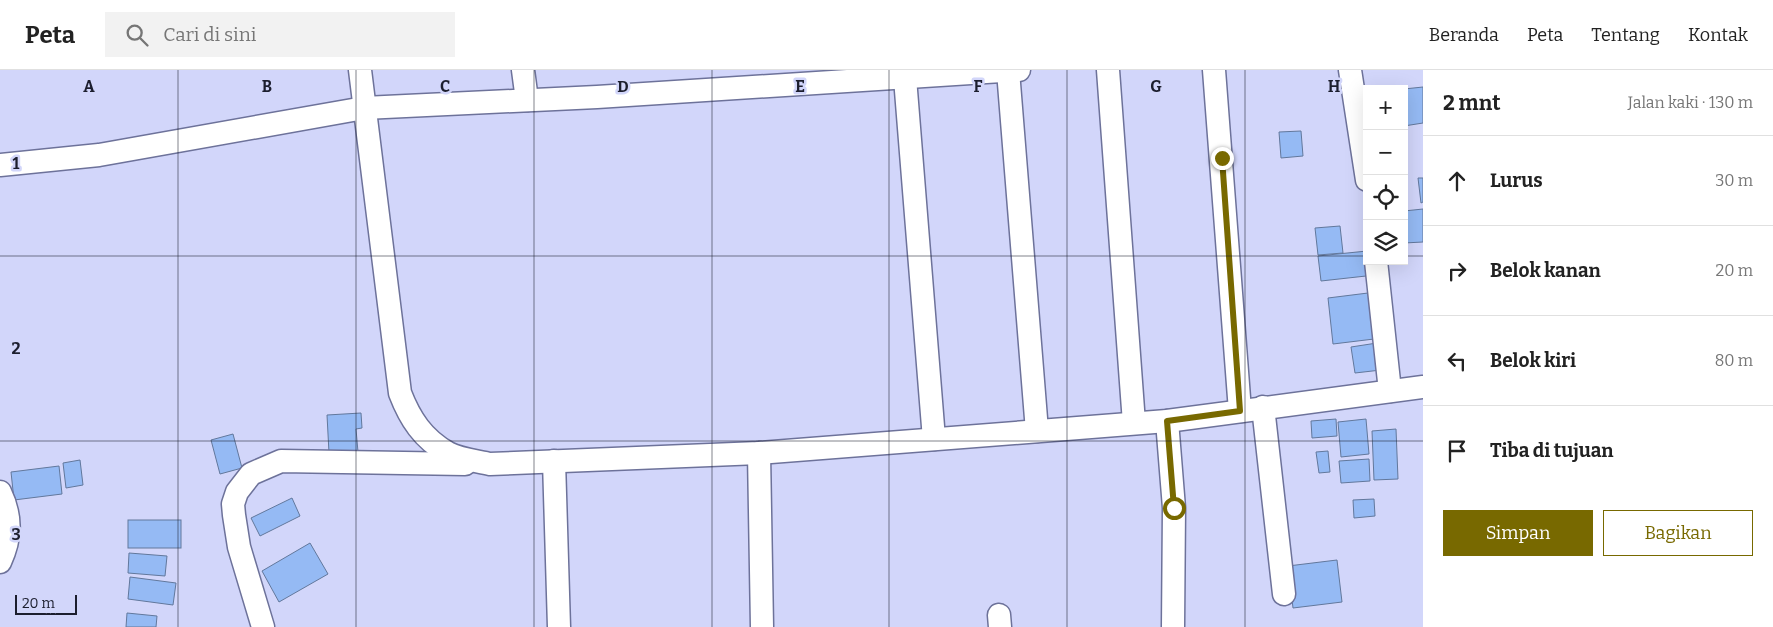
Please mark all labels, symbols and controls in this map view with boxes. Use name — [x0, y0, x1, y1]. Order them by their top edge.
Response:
search box — [105, 12, 455, 57]
text: Peta — [25, 21, 75, 49]
icon: search — [123, 21, 151, 49]
text: Cari di sini — [163, 23, 256, 46]
text: Beranda — [1429, 24, 1499, 46]
text: Peta — [1527, 24, 1563, 46]
text: Tentang — [1591, 24, 1660, 46]
text: Kontak — [1688, 24, 1748, 46]
text: A — [83, 77, 95, 96]
text: B — [262, 77, 272, 96]
text: C — [440, 77, 450, 96]
text: D — [617, 77, 629, 96]
text: E — [795, 77, 805, 96]
text: F — [974, 77, 983, 96]
text: G — [1150, 77, 1162, 96]
text: H — [1328, 77, 1341, 96]
map controls — [1363, 85, 1408, 265]
button: + — [1363, 85, 1408, 130]
text: 2 mnt — [1443, 90, 1500, 116]
text: Jalan kaki · 130 m — [1628, 93, 1753, 112]
button: − — [1363, 130, 1408, 175]
route end — [1211, 147, 1234, 170]
text: 1 — [13, 154, 20, 173]
icon: ahead — [1443, 167, 1471, 195]
text: Lurus — [1490, 169, 1543, 192]
text: 30 m — [1715, 171, 1753, 190]
button: locate — [1363, 175, 1408, 220]
button: layers — [1363, 220, 1408, 265]
icon: right — [1443, 257, 1471, 285]
text: Belok kanan — [1490, 259, 1601, 282]
text: 20 m — [1716, 261, 1753, 280]
text: 2 — [11, 339, 21, 358]
icon: left — [1443, 347, 1471, 375]
text: Belok kiri — [1490, 349, 1576, 372]
text: 80 m — [1715, 351, 1753, 370]
icon: arrive — [1443, 437, 1471, 465]
text: Tiba di tujuan — [1490, 439, 1614, 462]
route start — [1163, 497, 1186, 520]
button: Simpan — [1443, 510, 1593, 556]
button: Bagikan — [1603, 510, 1753, 556]
text: 3 — [11, 525, 21, 544]
scale bar — [15, 592, 78, 615]
text: 20 m — [22, 595, 55, 612]

